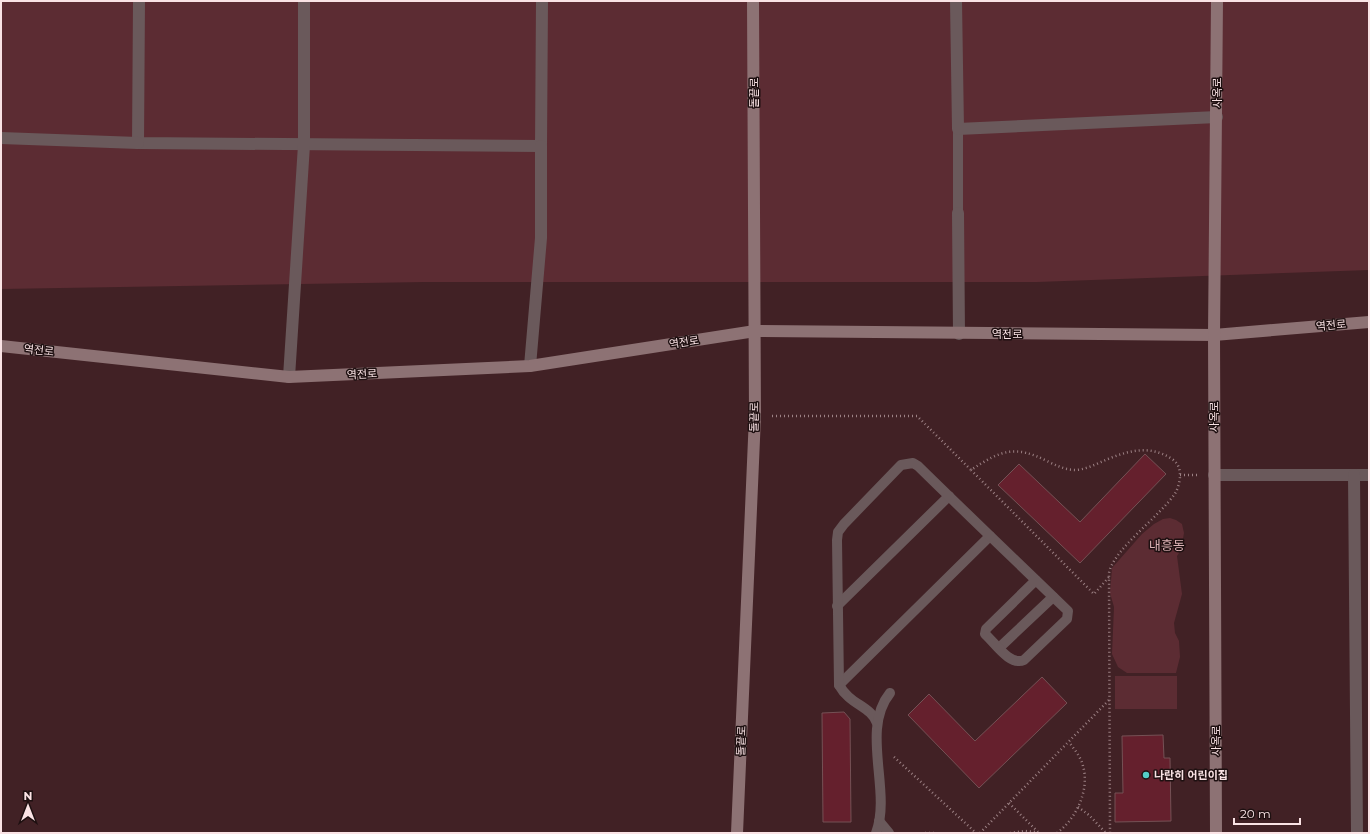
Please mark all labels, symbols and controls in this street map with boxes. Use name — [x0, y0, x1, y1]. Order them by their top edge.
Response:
street label: 돌끝로 — [747, 78, 761, 108]
street label: 사옥로 — [1210, 78, 1224, 108]
street label: 역전로 — [1315, 317, 1347, 333]
street label: 역전로 — [992, 327, 1022, 341]
street label: 역전로 — [668, 333, 700, 351]
street label: 역전로 — [23, 341, 55, 359]
street label: 역전로 — [346, 366, 378, 382]
street label: 돌끝로 — [747, 402, 761, 432]
street label: 사옥로 — [1207, 402, 1221, 432]
district label: 내흥동 — [1149, 537, 1185, 553]
street label: 돌끝로 — [733, 726, 749, 756]
street label: 사옥로 — [1209, 726, 1223, 756]
place label: 나란히 어린이집 — [1154, 768, 1228, 782]
marker: 나란히 어린이집 — [1141, 770, 1151, 780]
north arrow — [8, 786, 48, 826]
text: N — [24, 789, 32, 803]
scale bar — [1234, 800, 1300, 826]
text: 20 m — [1240, 806, 1271, 821]

